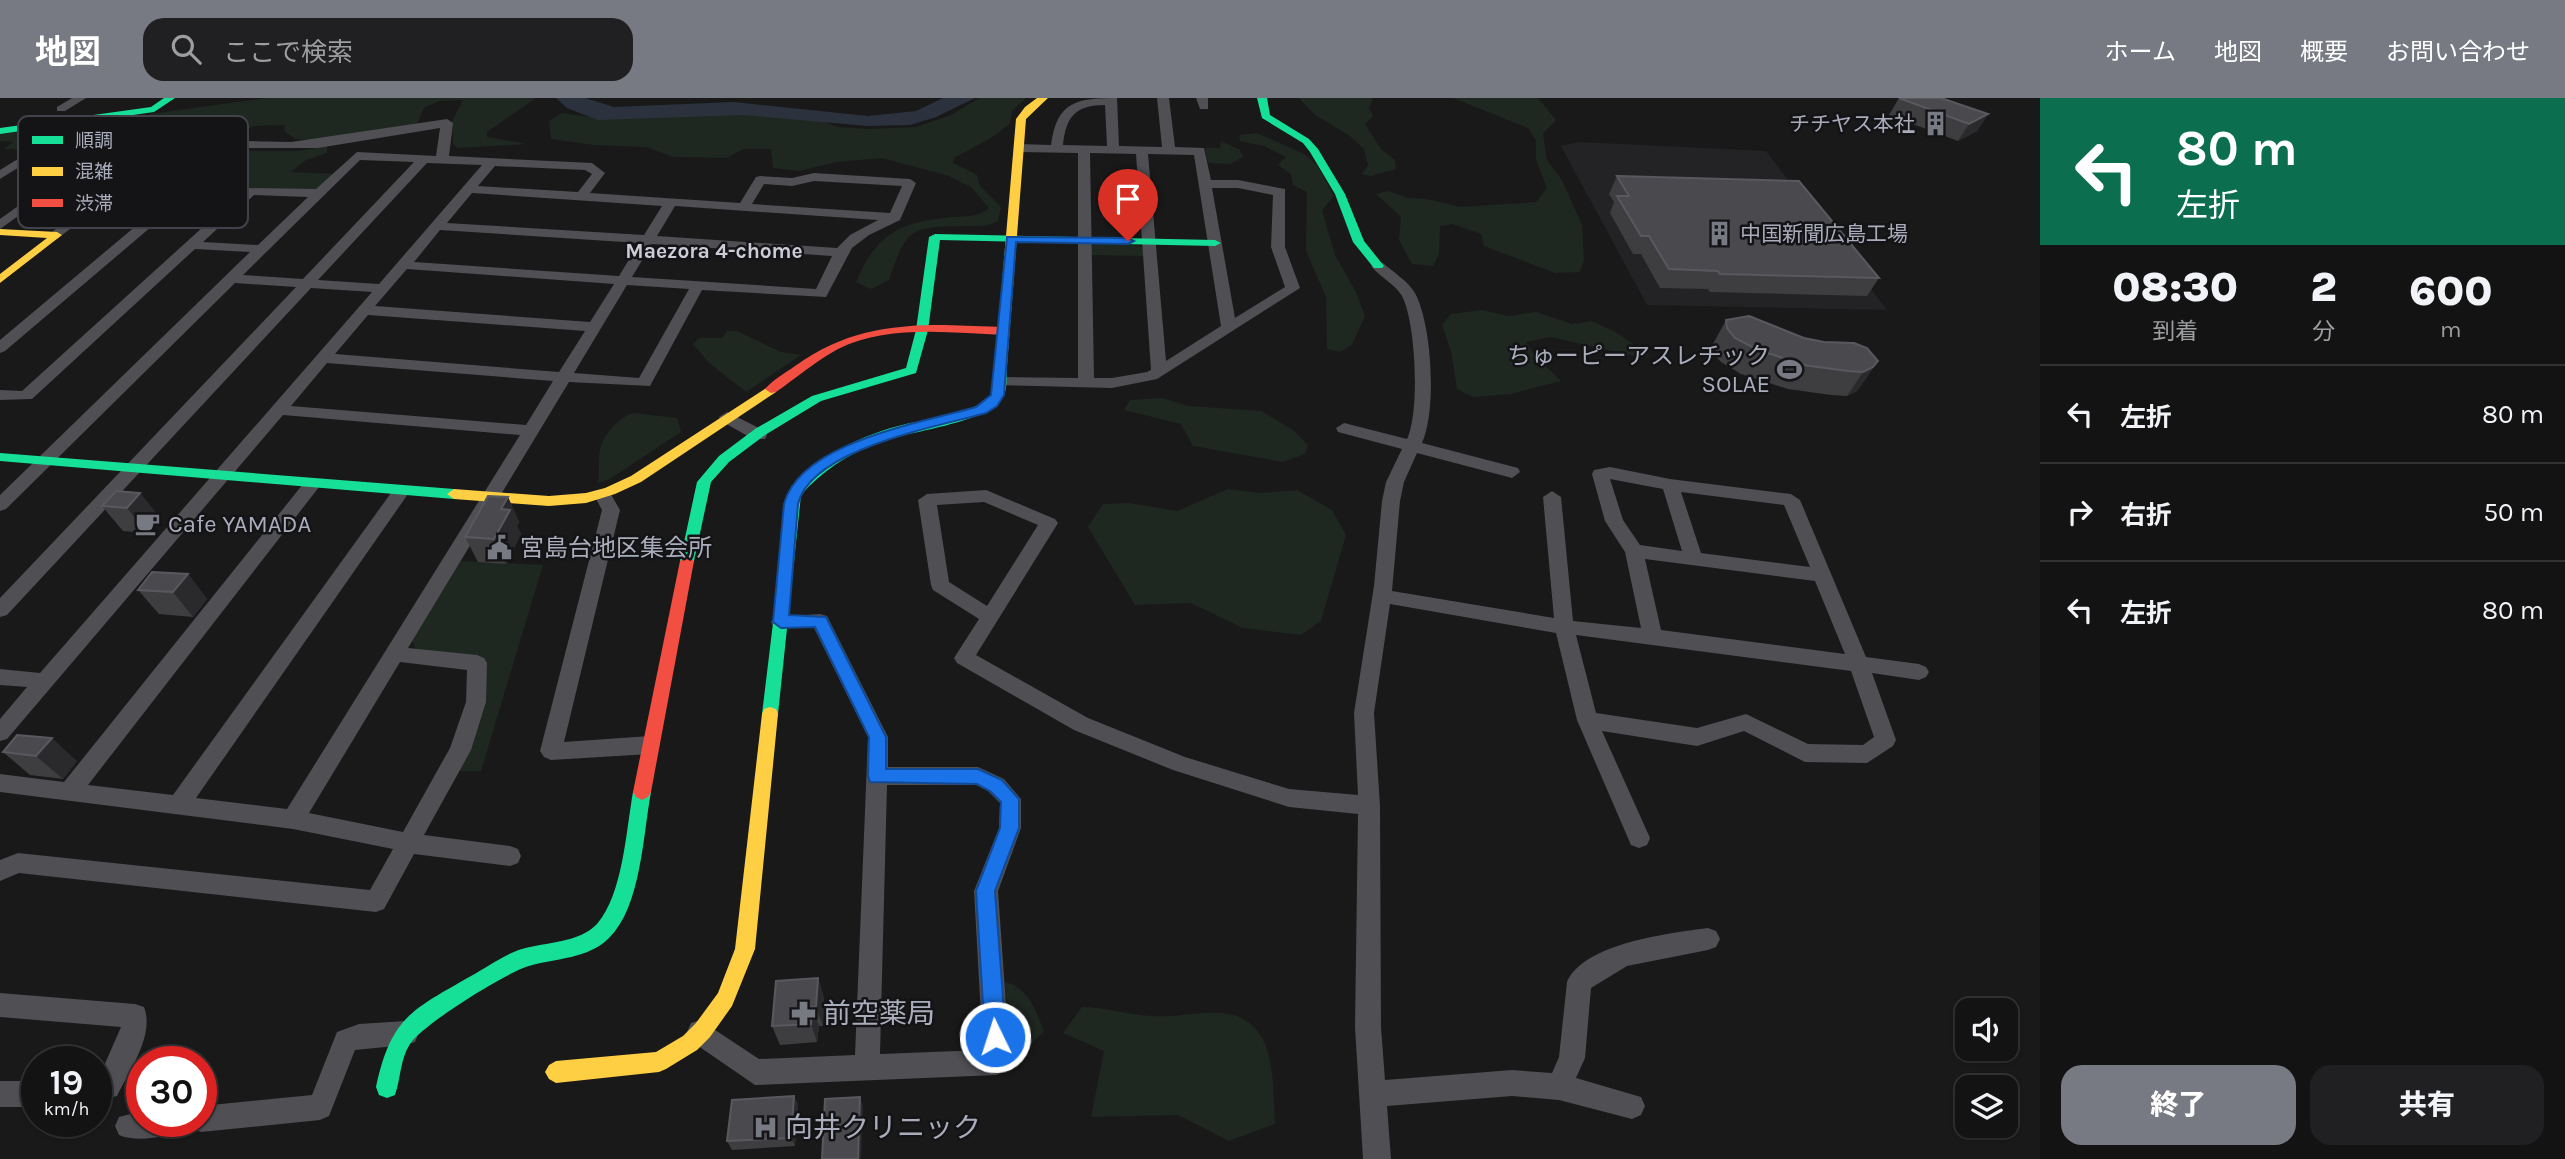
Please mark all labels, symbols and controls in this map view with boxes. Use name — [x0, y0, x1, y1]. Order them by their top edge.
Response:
search box — [143, 18, 633, 81]
icon: search — [167, 30, 205, 68]
text: 地図 — [35, 33, 101, 71]
text: ここで検索 — [223, 37, 353, 68]
text: ホーム — [2105, 38, 2176, 66]
text: 地図 — [2214, 38, 2262, 66]
text: 概要 — [2300, 38, 2348, 66]
text: お問い合わせ — [2386, 38, 2530, 66]
building icon: チチヤス本社 — [1921, 110, 1949, 138]
place label: チチヤス本社 — [1789, 112, 1915, 136]
legend — [18, 116, 248, 228]
text: 80 m — [2176, 120, 2298, 177]
icon: left — [2061, 126, 2152, 217]
text: 順調 — [75, 130, 113, 152]
text: 混雑 — [75, 161, 113, 183]
pin — [1098, 169, 1158, 241]
icon: arrive — [1109, 180, 1147, 218]
text: 左折 — [2176, 187, 2240, 224]
text: 渋滞 — [75, 193, 113, 215]
building icon: 中国新聞広島工場 — [1706, 220, 1734, 248]
place label: 中国新聞広島工場 — [1740, 222, 1908, 246]
district label: Maezora 4-chome — [625, 239, 803, 263]
text: 08:30 — [2112, 262, 2238, 312]
text: 2 — [2310, 262, 2337, 312]
text: 600 — [2409, 266, 2493, 316]
text: m — [2440, 316, 2462, 343]
text: 到着 — [2152, 318, 2198, 345]
text: 分 — [2312, 318, 2335, 345]
place label: ちゅーピーアスレチック SOLAE — [1507, 342, 1770, 398]
sports icon: ちゅーピーアスレチック SOLAE — [1776, 356, 1804, 384]
icon: left — [2061, 395, 2099, 433]
text: 80 m — [2482, 399, 2544, 430]
text: 左折 — [2120, 402, 2172, 433]
icon: right — [2061, 493, 2099, 531]
text: 50 m — [2483, 497, 2544, 528]
text: 右折 — [2120, 500, 2172, 531]
cafe icon: Cafe YAMADA — [134, 510, 162, 538]
place label: Cafe YAMADA — [168, 510, 311, 538]
public building icon: 宮島台地区集会所 — [486, 534, 514, 562]
place label: 宮島台地区集会所 — [520, 534, 712, 562]
icon: left — [2061, 591, 2099, 629]
text: 80 m — [2482, 595, 2544, 626]
text: 左折 — [2120, 598, 2172, 629]
place label: 前空薬局 — [823, 997, 935, 1030]
map controls — [1955, 998, 2018, 1138]
button: sound — [1955, 998, 2018, 1061]
pharmacy icon: 前空薬局 — [789, 999, 817, 1027]
position arrow — [958, 1000, 1032, 1074]
speed limit sign: 30 — [126, 1046, 217, 1137]
text: 19 — [50, 1062, 83, 1103]
button: 終了 — [2061, 1065, 2296, 1145]
button: 共有 — [2310, 1065, 2544, 1145]
button: layers — [1955, 1075, 2018, 1138]
text: km/h — [44, 1098, 89, 1120]
place label: 向井クリニック — [785, 1111, 981, 1144]
hospital icon: 向井クリニック — [751, 1113, 779, 1141]

